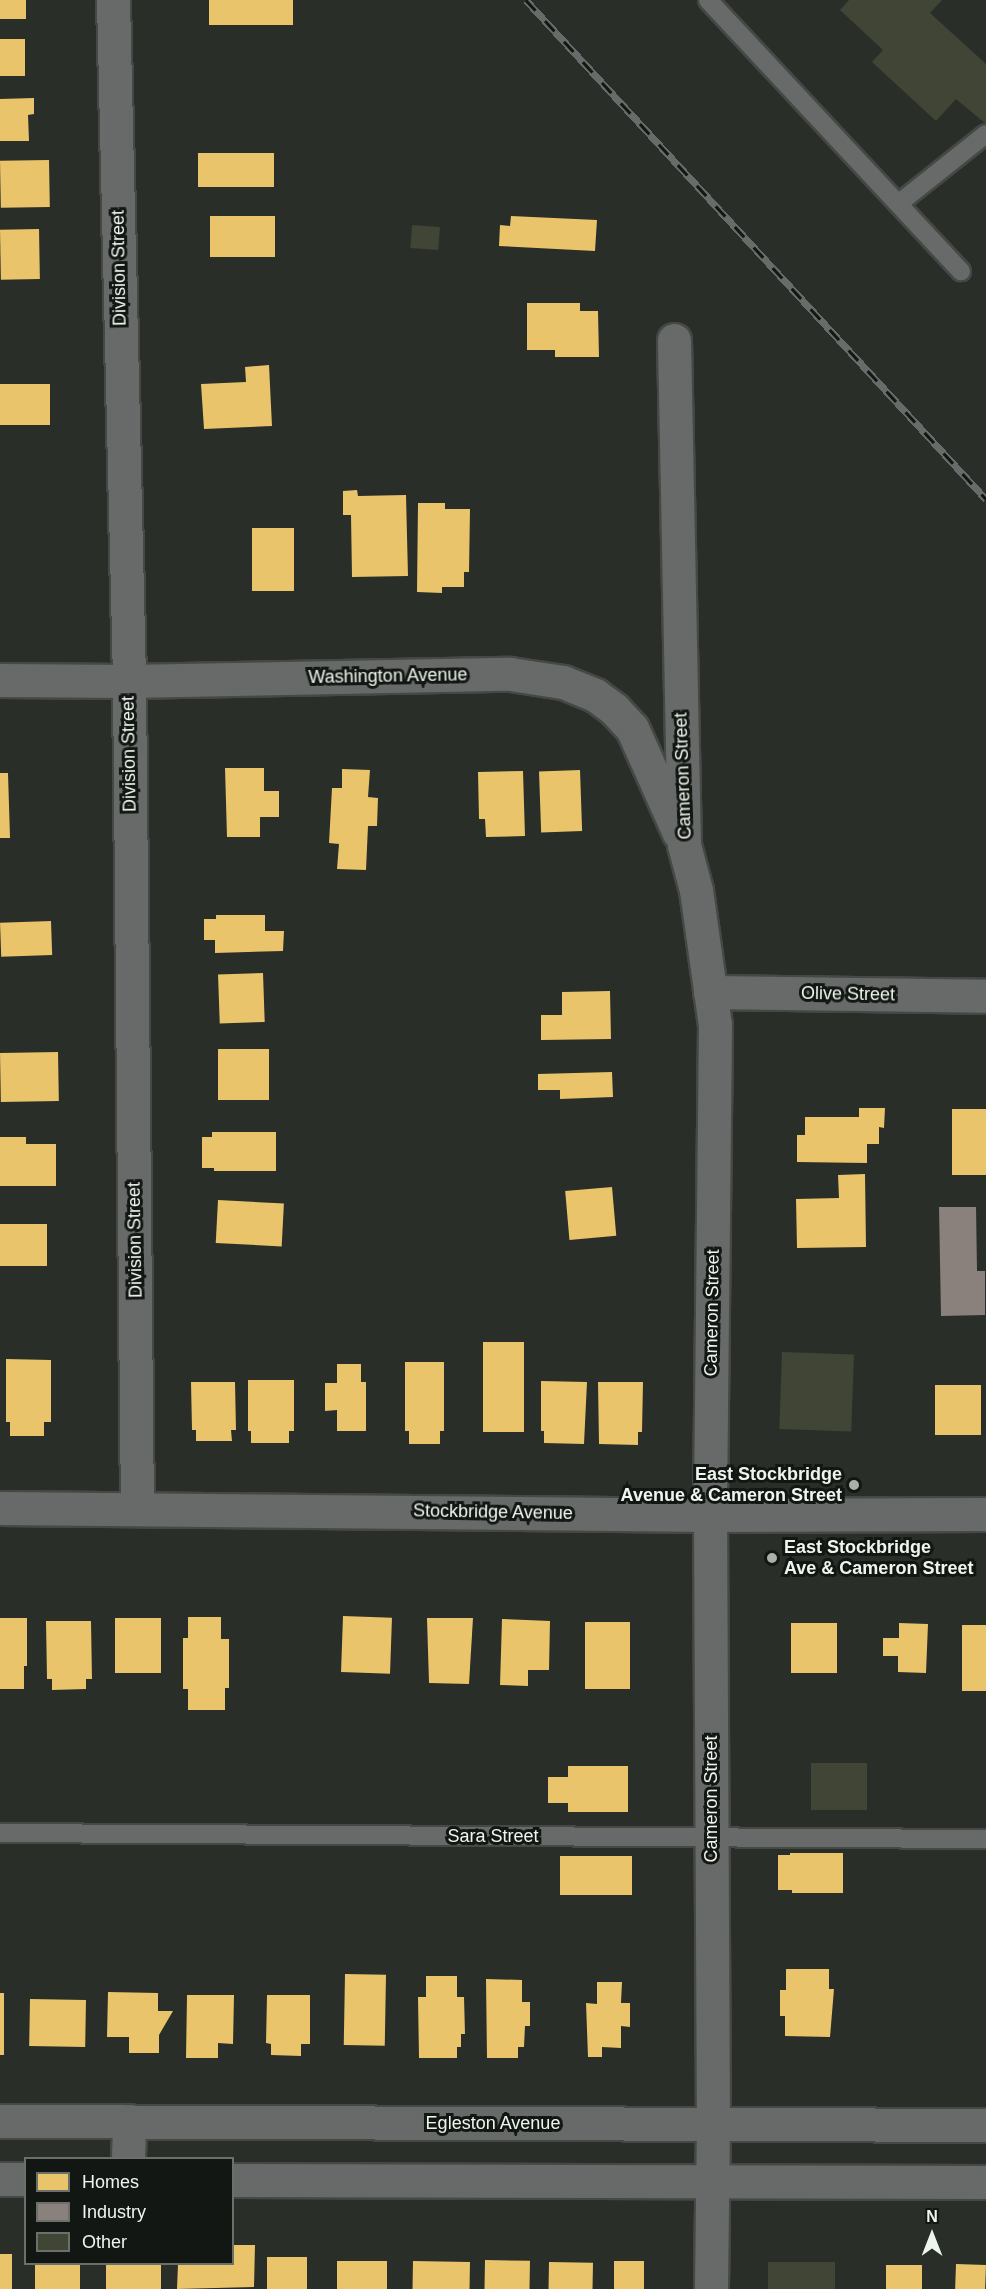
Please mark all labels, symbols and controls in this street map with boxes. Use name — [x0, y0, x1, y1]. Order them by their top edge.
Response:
street label: Division Street — [107, 210, 131, 326]
street label: Washington Avenue — [308, 664, 468, 688]
street label: Division Street — [117, 696, 141, 812]
street label: Cameron Street — [670, 712, 696, 840]
street label: Olive Street — [801, 982, 895, 1006]
street label: Division Street — [123, 1182, 147, 1298]
street label: Cameron Street — [700, 1249, 724, 1377]
place label: East Stockbridge Avenue & Cameron Street — [621, 1464, 842, 1506]
marker: East Stockbridge Avenue & Cameron Street — [847, 1478, 861, 1492]
street label: Stockbridge Avenue — [412, 1500, 574, 1524]
place label: East Stockbridge Ave & Cameron Street — [784, 1537, 973, 1580]
marker: East Stockbridge Ave & Cameron Street — [765, 1551, 779, 1565]
street label: Cameron Street — [700, 1735, 722, 1863]
street label: Sara Street — [447, 1825, 539, 1847]
street label: Egleston Avenue — [425, 2112, 561, 2134]
legend — [24, 2157, 234, 2265]
text: Homes — [82, 2172, 139, 2192]
text: Industry — [82, 2202, 146, 2222]
north arrow — [902, 2205, 962, 2265]
text: N — [926, 2208, 938, 2225]
text: Other — [82, 2232, 127, 2252]

